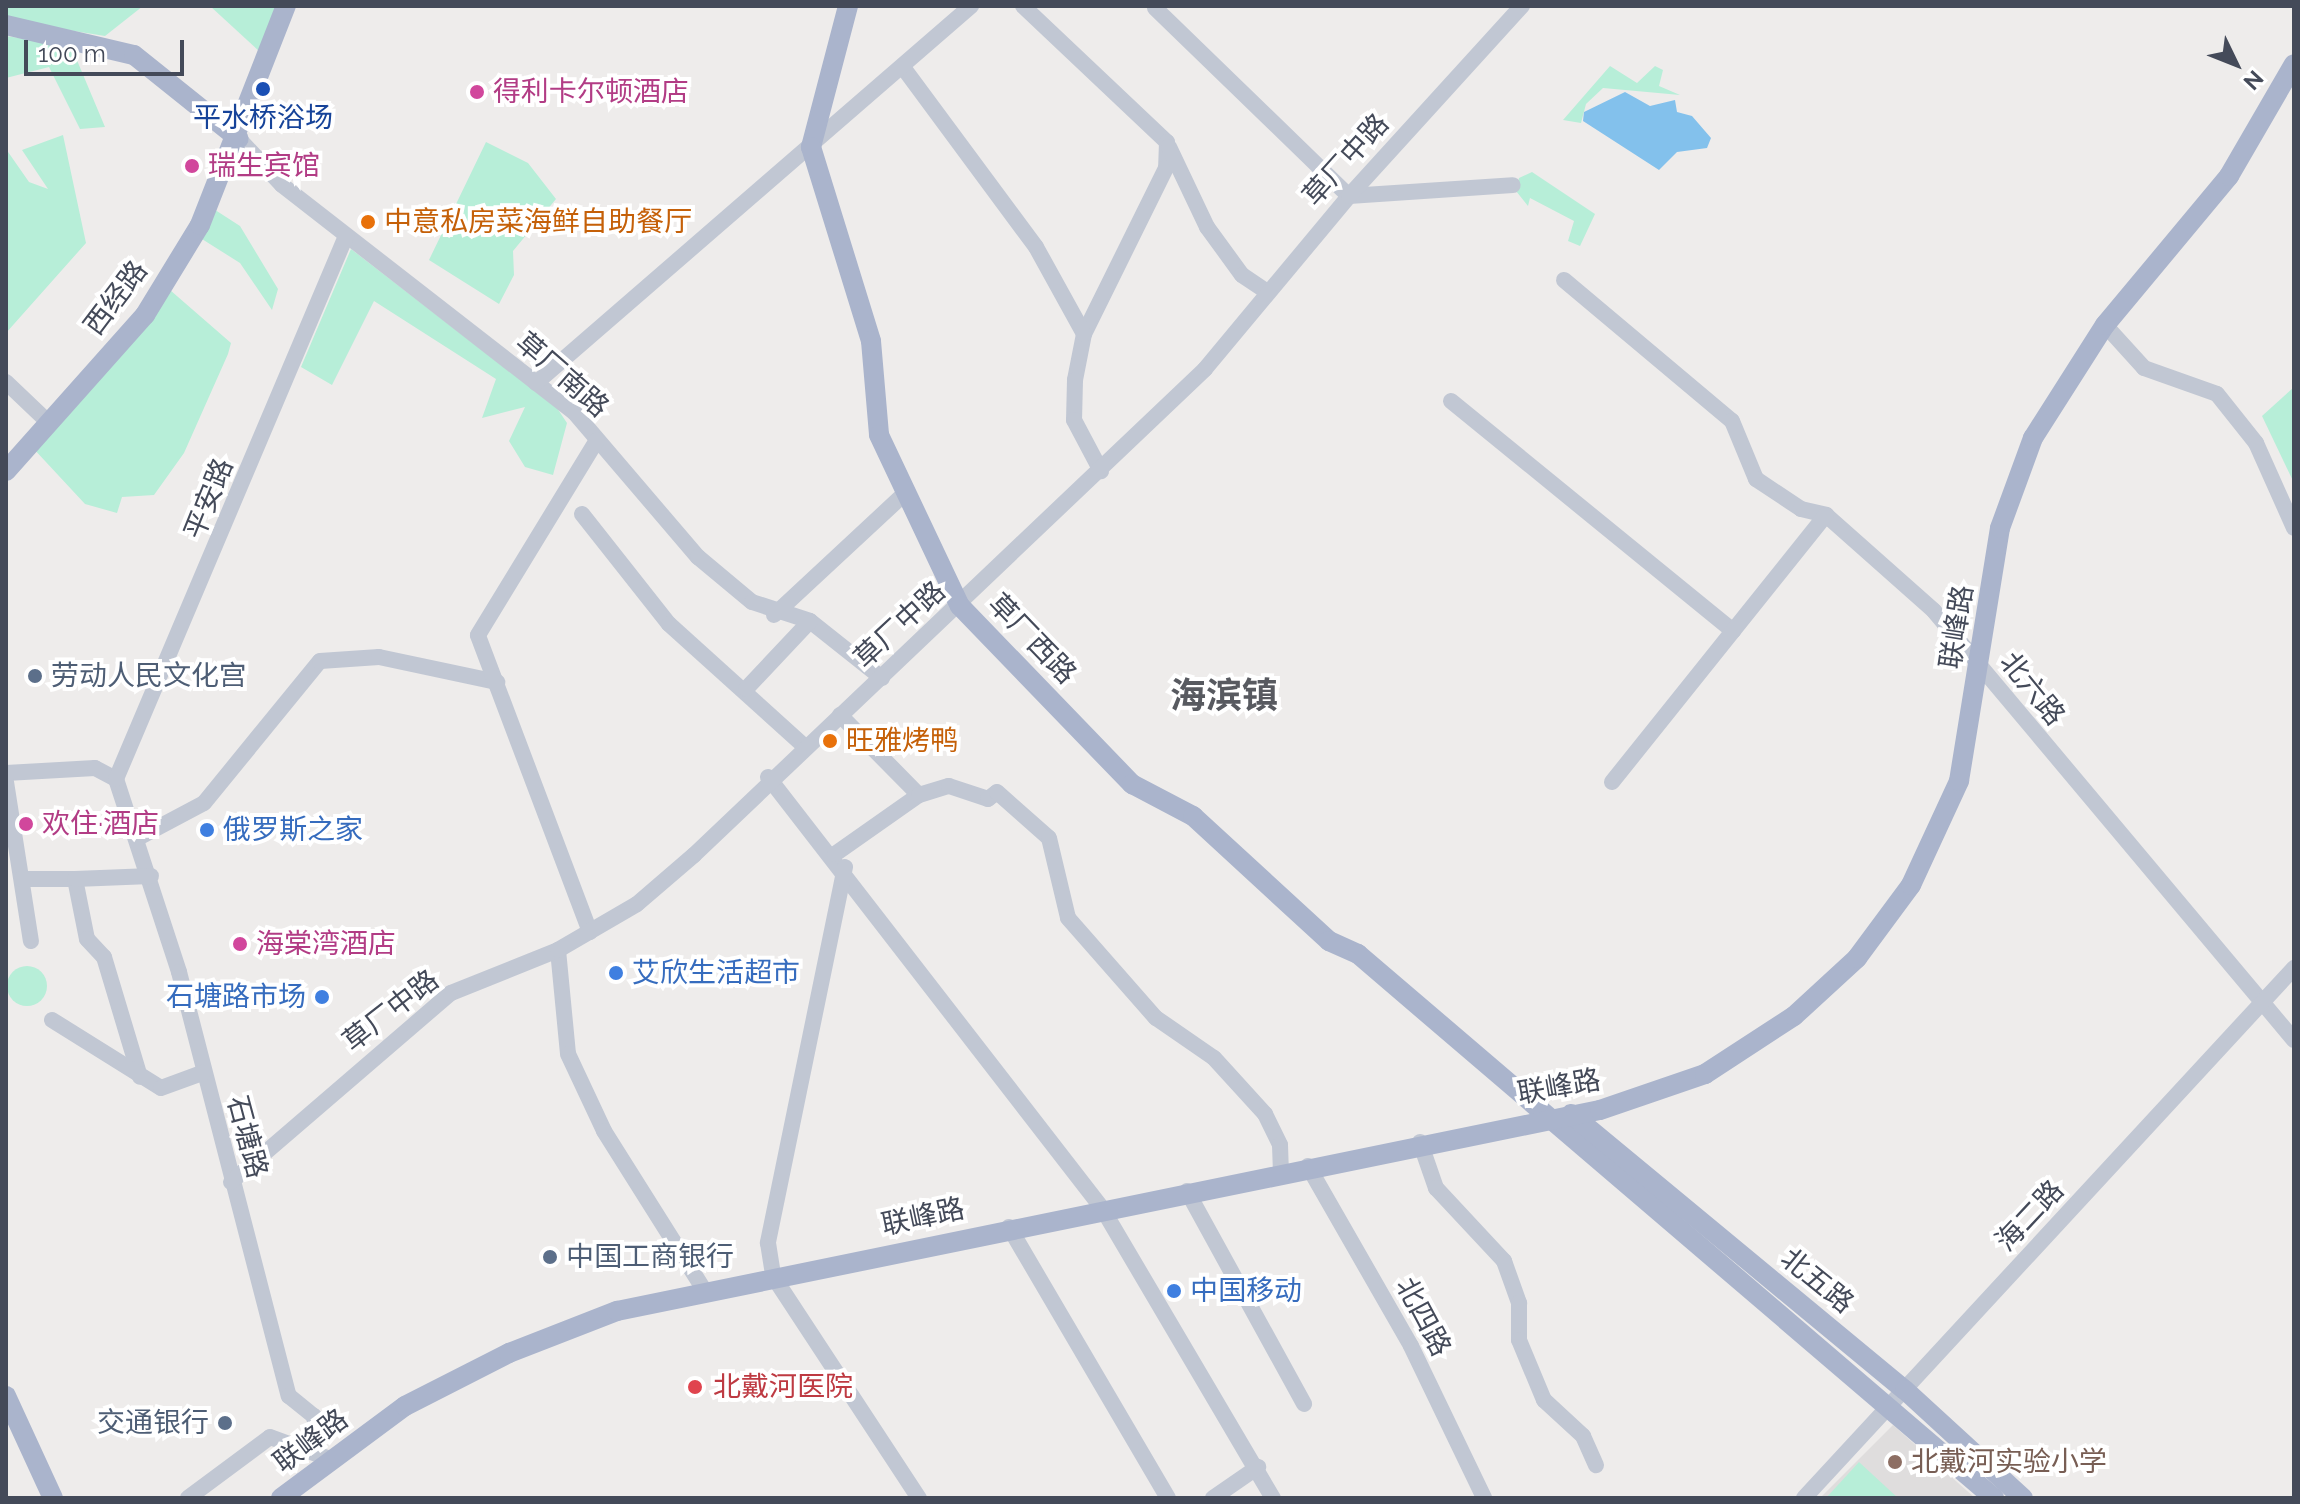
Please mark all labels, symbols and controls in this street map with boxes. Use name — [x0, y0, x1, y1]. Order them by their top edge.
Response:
scale bar — [28, 24, 188, 74]
north arrow — [2196, 24, 2276, 104]
text: 100 m — [38, 39, 106, 68]
text: N — [2238, 65, 2269, 95]
place label: 得利卡尔顿酒店 — [493, 75, 689, 109]
marker: 平水桥浴场 — [254, 80, 272, 98]
marker: 得利卡尔顿酒店 — [468, 83, 486, 101]
place label: 平水桥浴场 — [193, 101, 333, 135]
street label: 草厂中路 — [1296, 107, 1396, 213]
place label: 瑞生宾馆 — [208, 149, 320, 183]
marker: 瑞生宾馆 — [183, 157, 201, 175]
place label: 中意私房菜海鲜自助餐厅 — [384, 205, 692, 239]
marker: 中意私房菜海鲜自助餐厅 — [359, 213, 377, 231]
street label: 西经路 — [77, 254, 155, 342]
street label: 草厂南路 — [509, 326, 615, 424]
street label: 平安路 — [178, 454, 240, 544]
street label: 草厂中路 — [848, 575, 952, 675]
street label: 联峰路 — [1934, 583, 1980, 671]
street label: 草厂西路 — [981, 587, 1083, 691]
street label: 北六路 — [1993, 646, 2071, 732]
place label: 劳动人民文化宫 — [51, 659, 247, 693]
marker: 劳动人民文化宫 — [26, 667, 44, 685]
district label: 海滨镇 — [1170, 674, 1278, 718]
place label: 旺雅烤鸭 — [846, 724, 958, 758]
marker: 旺雅烤鸭 — [821, 732, 839, 750]
place label: 欢住·酒店 — [42, 807, 159, 841]
place label: 俄罗斯之家 — [223, 813, 363, 847]
marker: 欢住·酒店 — [17, 815, 35, 833]
marker: 俄罗斯之家 — [198, 821, 216, 839]
place label: 海棠湾酒店 — [256, 927, 396, 961]
marker: 海棠湾酒店 — [231, 935, 249, 953]
place label: 艾欣生活超市 — [632, 956, 800, 990]
street label: 草厂中路 — [337, 963, 445, 1059]
marker: 艾欣生活超市 — [607, 964, 625, 982]
place label: 石塘路市场 — [166, 980, 306, 1014]
marker: 石塘路市场 — [313, 988, 331, 1006]
street label: 联峰路 — [1515, 1063, 1603, 1111]
street label: 石塘路 — [220, 1092, 274, 1182]
street label: 海二路 — [1989, 1174, 2071, 1258]
street label: 联峰路 — [878, 1192, 968, 1242]
place label: 中国工商银行 — [566, 1240, 734, 1274]
street label: 北五路 — [1774, 1242, 1860, 1320]
marker: 中国工商银行 — [541, 1248, 559, 1266]
street label: 北四路 — [1388, 1272, 1458, 1362]
place label: 中国移动 — [1190, 1274, 1302, 1308]
marker: 中国移动 — [1165, 1282, 1183, 1300]
place label: 北戴河医院 — [713, 1370, 853, 1404]
marker: 北戴河医院 — [684, 1376, 706, 1398]
street label: 联峰路 — [267, 1402, 355, 1480]
place label: 交通银行 — [97, 1406, 209, 1440]
marker: 交通银行 — [216, 1414, 234, 1432]
place label: 北戴河实验小学 — [1911, 1445, 2107, 1479]
marker: 北戴河实验小学 — [1886, 1453, 1904, 1471]

